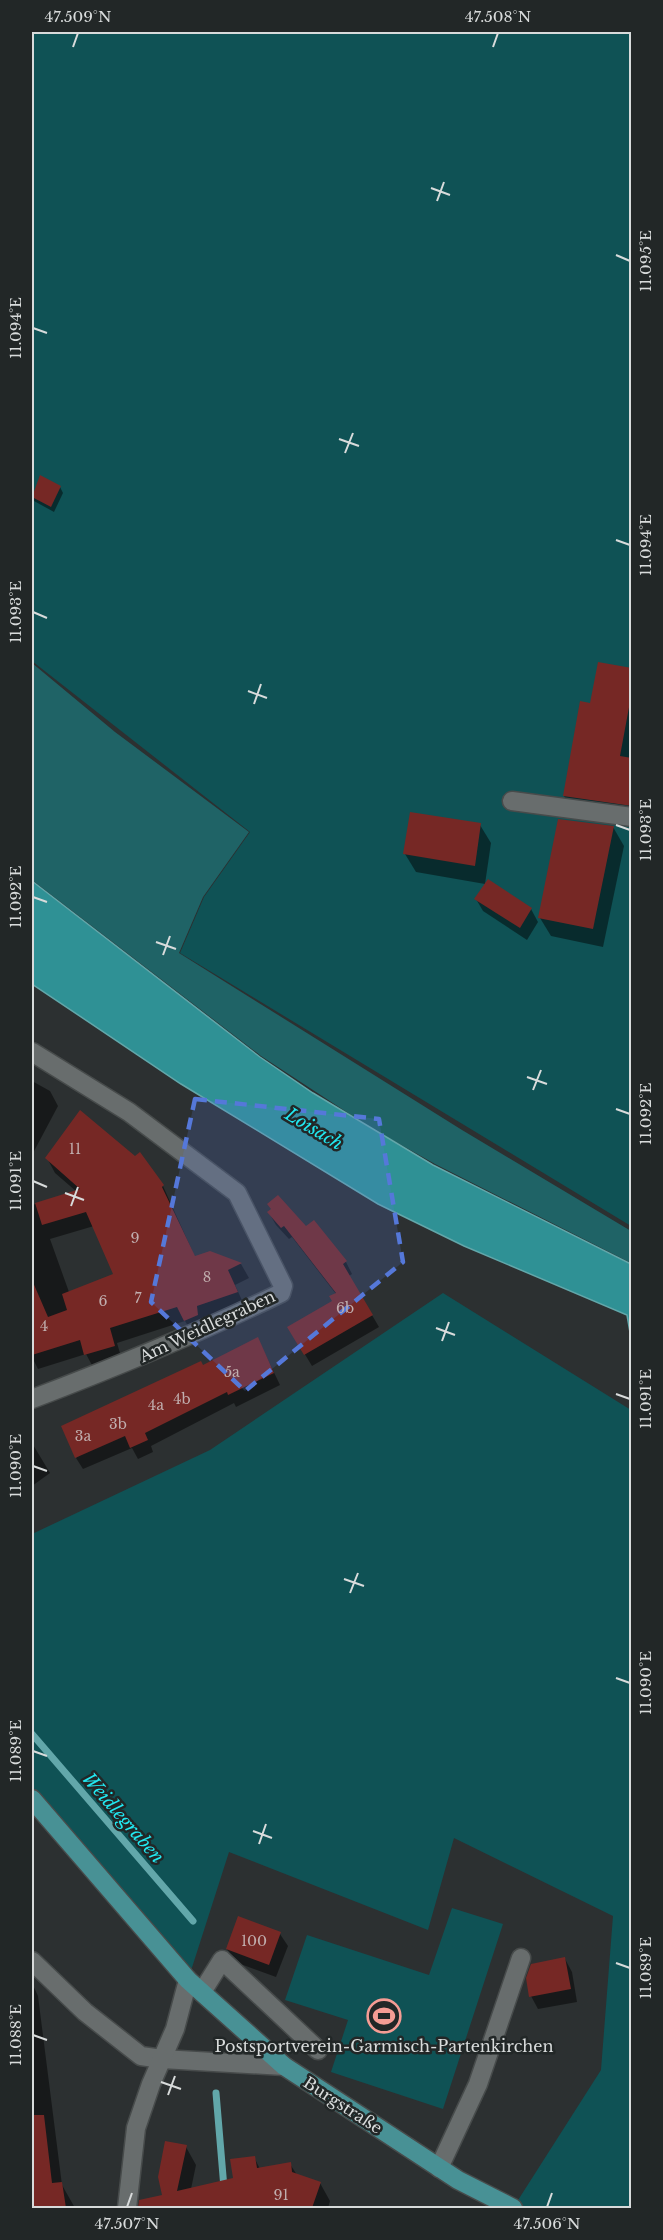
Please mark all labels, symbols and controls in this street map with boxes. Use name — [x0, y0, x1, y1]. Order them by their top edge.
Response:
text: 47.509°N — [45, 7, 112, 26]
text: 47.508°N — [465, 7, 531, 26]
text: 11.095°E — [636, 230, 655, 292]
text: 11.094°E — [6, 297, 25, 359]
text: 11.094°E — [636, 514, 655, 576]
text: 11.093°E — [6, 581, 25, 643]
text: 11.093°E — [636, 799, 655, 861]
text: 11.092°E — [6, 866, 25, 928]
text: 11.092°E — [636, 1083, 655, 1145]
water label: Loisach — [280, 1103, 347, 1155]
house number: 11 — [69, 1140, 81, 1158]
text: 11.091°E — [6, 1151, 25, 1211]
house number: 9 — [130, 1229, 140, 1247]
house number: 8 — [203, 1268, 211, 1286]
street label: Am Weidlegraben — [135, 1286, 278, 1367]
house number: 7 — [134, 1289, 142, 1307]
house number: 6 — [98, 1292, 108, 1310]
house number: 6b — [336, 1299, 354, 1317]
house number: 4 — [40, 1317, 48, 1335]
house number: 5a — [224, 1363, 240, 1381]
text: 11.091°E — [636, 1369, 655, 1429]
house number: 4b — [173, 1390, 191, 1408]
house number: 4a — [148, 1396, 164, 1414]
house number: 3b — [109, 1415, 127, 1433]
house number: 3a — [75, 1427, 91, 1445]
text: 11.090°E — [6, 1434, 25, 1498]
text: 11.090°E — [636, 1651, 655, 1715]
text: 11.089°E — [6, 1720, 25, 1782]
water label: Weidlegraben — [78, 1768, 168, 1868]
house number: 100 — [241, 1932, 267, 1950]
text: 11.089°E — [636, 1937, 655, 1999]
sports icon: Postsportverein-Garmisch-Partenkirchen — [366, 1998, 402, 2034]
text: 11.088°E — [6, 2004, 25, 2066]
place label: Postsportverein-Garmisch-Partenkirchen — [215, 2036, 553, 2056]
street label: Burgstraße — [300, 2072, 386, 2138]
house number: 91 — [273, 2186, 289, 2204]
text: 47.507°N — [95, 2214, 159, 2233]
text: 47.506°N — [514, 2214, 581, 2233]

